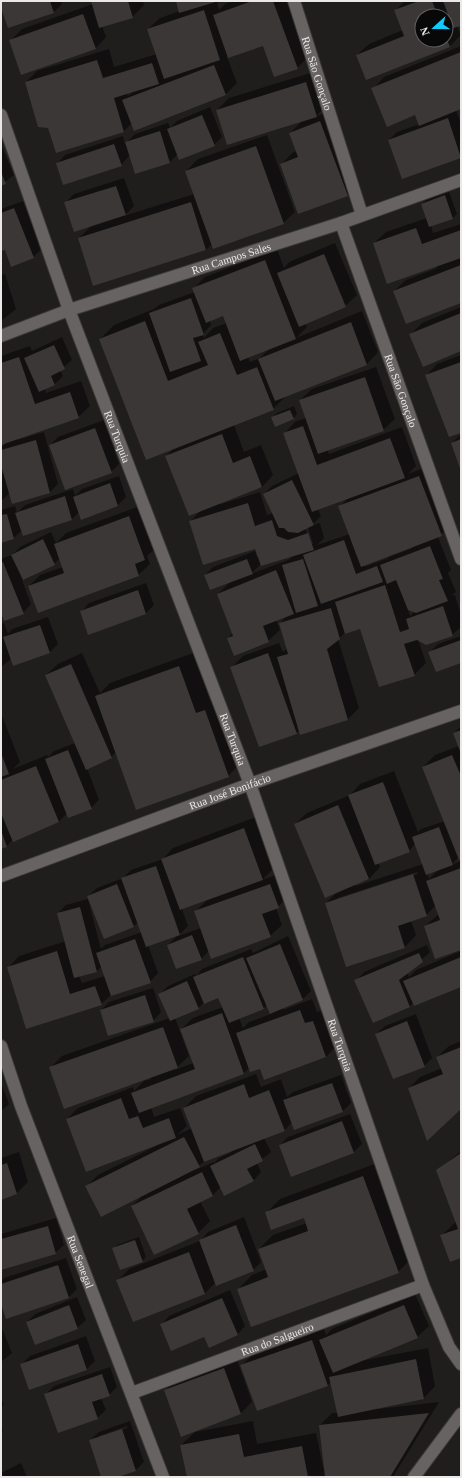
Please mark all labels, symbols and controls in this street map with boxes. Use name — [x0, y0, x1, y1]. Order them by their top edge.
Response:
north arrow — [414, 8, 454, 48]
text: N — [418, 26, 432, 37]
street label: Rua São Gonçalo — [300, 35, 335, 112]
street label: Rua Campos Sales — [190, 240, 272, 276]
street label: Rua São Gonçalo — [382, 352, 420, 429]
street label: Rua Turquia — [102, 409, 133, 464]
street label: Rua Turquia — [218, 712, 248, 767]
street label: Rua José Bonifácio — [188, 771, 273, 812]
street label: Rua Turquia — [326, 1017, 355, 1073]
street label: Rua Senegal — [65, 1234, 96, 1290]
street label: Rua do Salgueiro — [239, 1320, 316, 1358]

